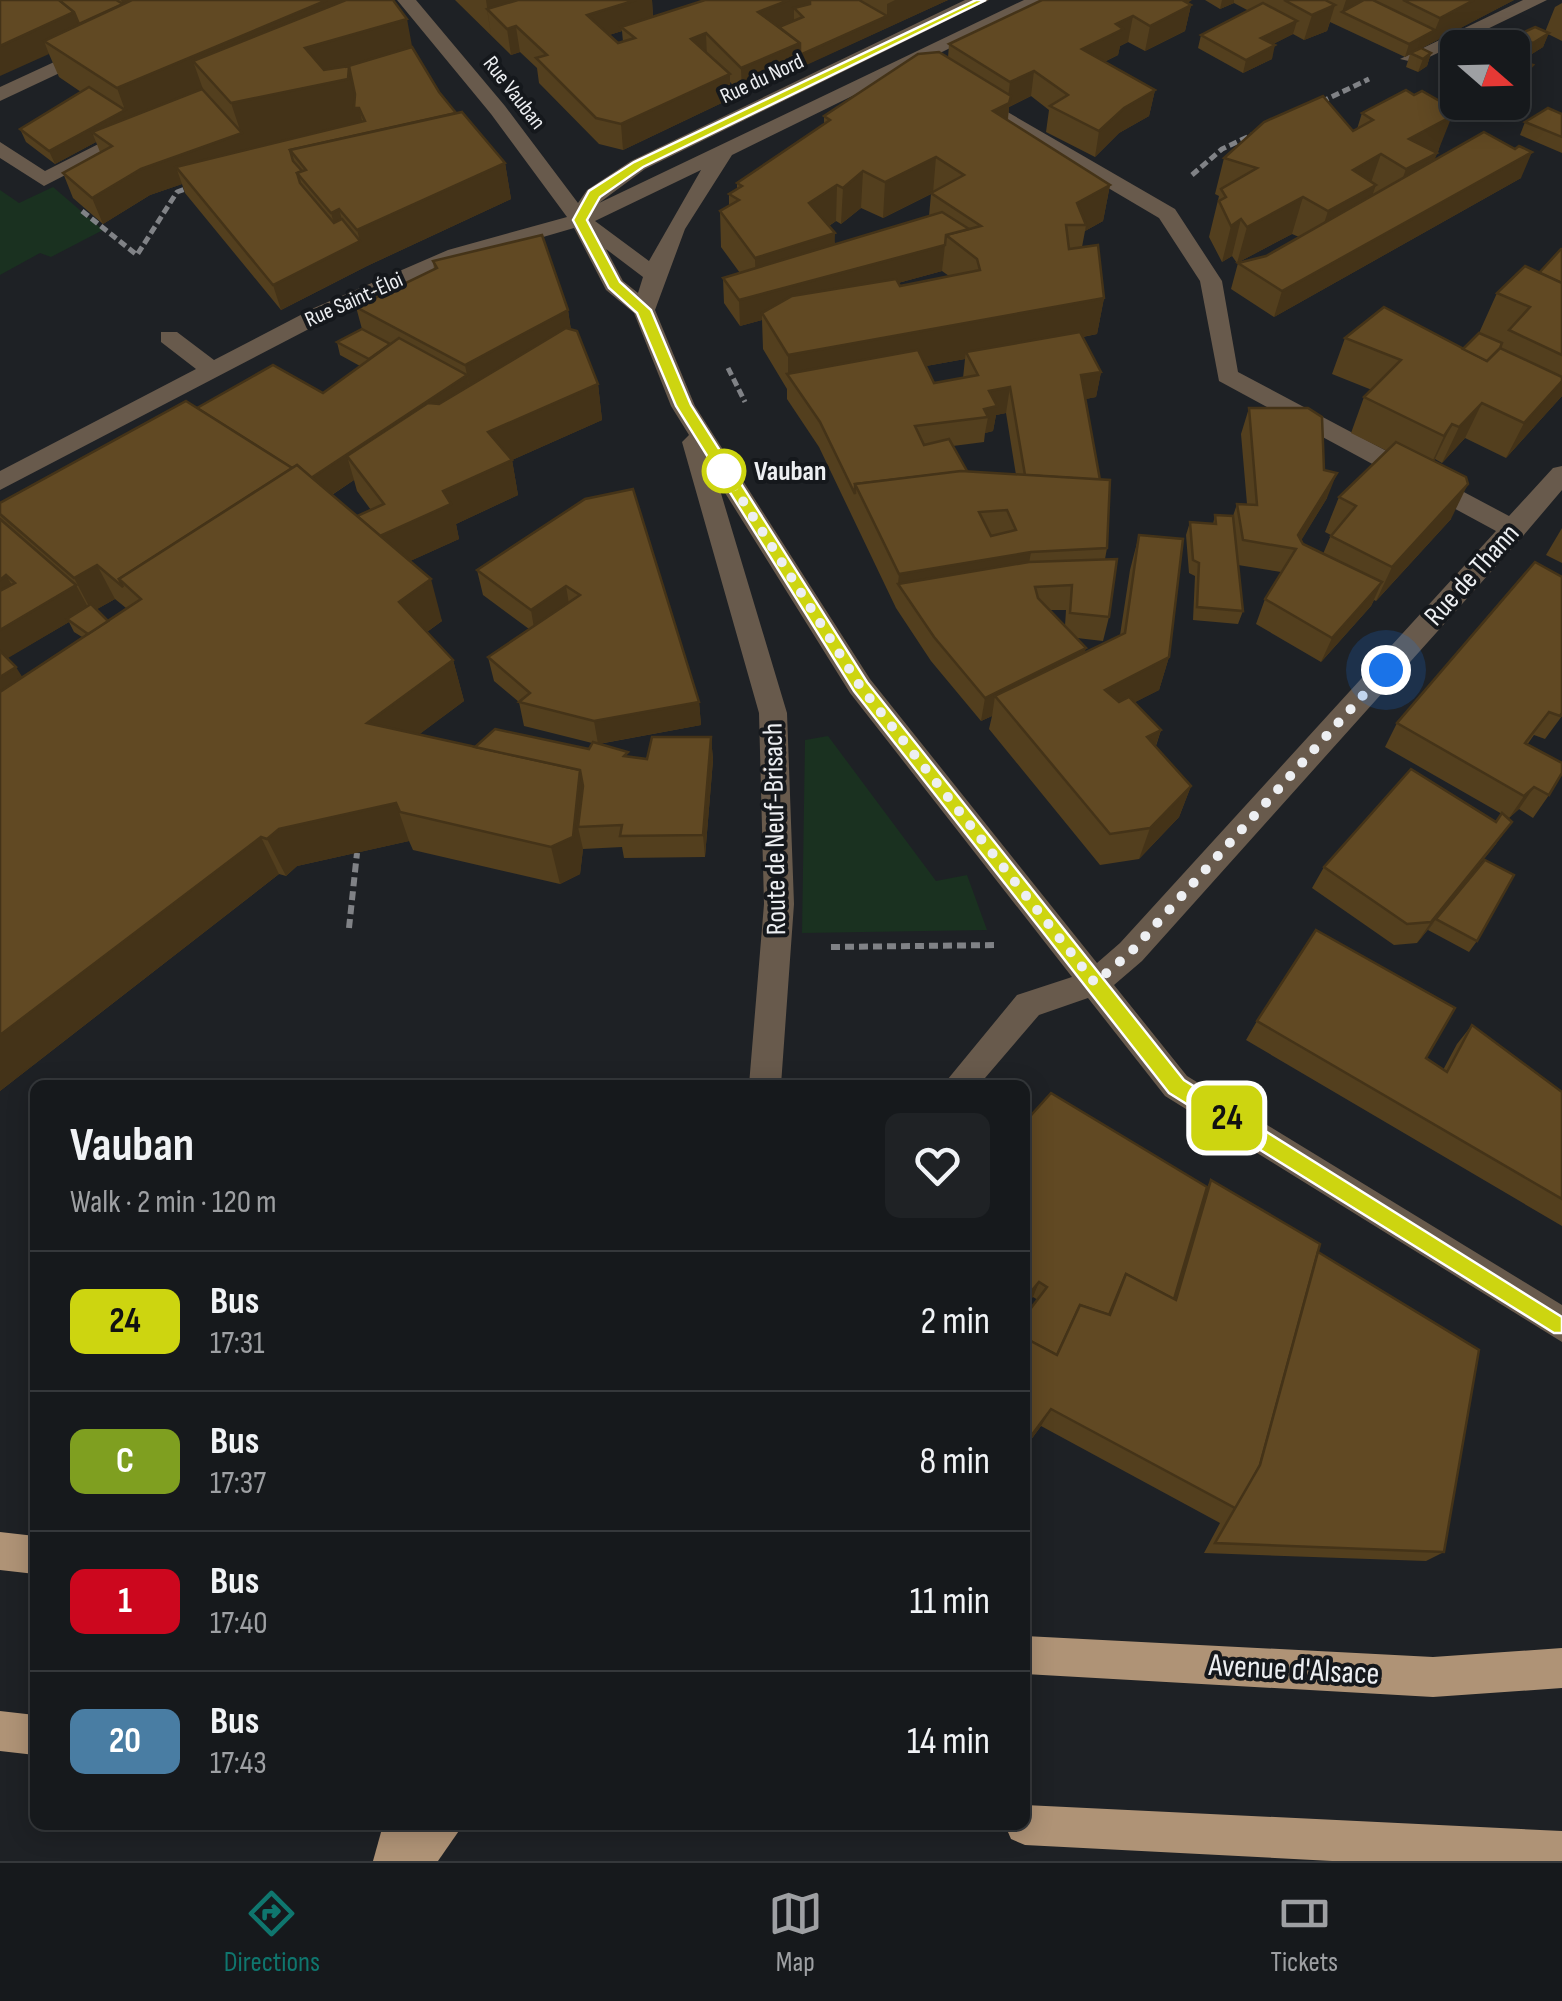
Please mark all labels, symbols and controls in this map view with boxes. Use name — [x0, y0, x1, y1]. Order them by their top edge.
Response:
north arrow — [1440, 30, 1530, 120]
map controls — [1440, 30, 1530, 120]
street label: Rue du Nord — [716, 48, 808, 110]
street label: Rue Vauban — [477, 51, 551, 135]
street label: Rue Saint-Éloi — [301, 266, 407, 334]
marker: Vauban — [703, 450, 745, 492]
place label: Vauban — [754, 455, 826, 488]
street label: Rue de Thann — [1418, 517, 1526, 633]
your location — [1361, 645, 1411, 695]
street label: Route de Neuf-Brisach — [757, 723, 793, 935]
line badge: 24 — [1182, 1086, 1272, 1150]
text: 24 — [1211, 1097, 1243, 1140]
button: heart — [885, 1113, 990, 1218]
text: Vauban — [70, 1117, 194, 1174]
text: Walk · 2 min · 120 m — [70, 1183, 277, 1222]
text: Bus — [210, 1279, 259, 1324]
text: 2 min — [921, 1299, 990, 1344]
text: 24 — [109, 1300, 141, 1343]
text: 17:31 — [210, 1324, 264, 1363]
text: Bus — [210, 1419, 259, 1464]
text: 8 min — [920, 1439, 990, 1484]
text: C — [116, 1440, 134, 1483]
text: 17:37 — [210, 1464, 266, 1503]
text: Bus — [210, 1559, 259, 1604]
text: 11 min — [910, 1579, 990, 1624]
text: 1 — [118, 1580, 132, 1623]
text: 17:40 — [210, 1604, 267, 1643]
street label: Avenue d'Alsace — [1207, 1646, 1380, 1694]
text: Bus — [210, 1699, 259, 1744]
text: 14 min — [907, 1719, 990, 1764]
text: 20 — [109, 1720, 141, 1763]
text: 17:43 — [210, 1744, 267, 1783]
tab: Directions — [224, 1886, 320, 1979]
tab: Map — [768, 1886, 823, 1979]
tab: Tickets — [1271, 1886, 1338, 1979]

